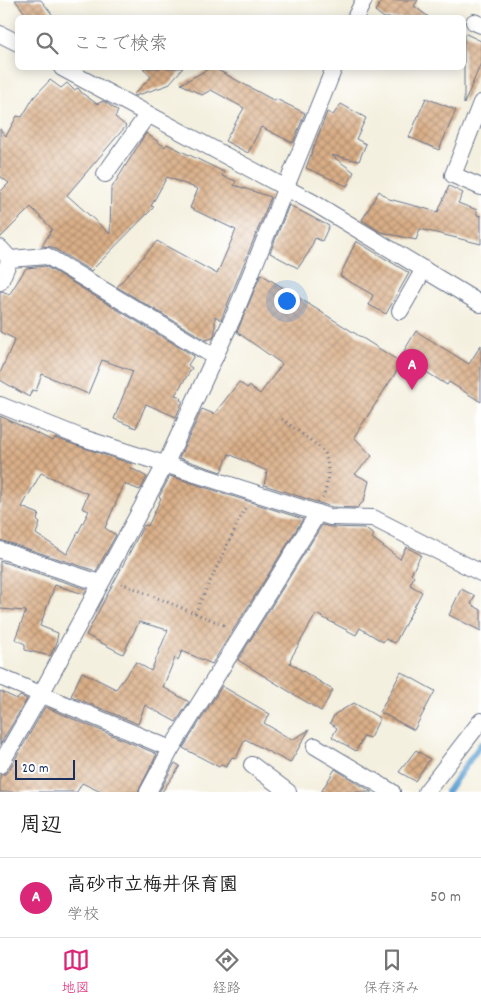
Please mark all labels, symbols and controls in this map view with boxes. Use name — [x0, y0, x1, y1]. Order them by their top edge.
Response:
search box — [15, 15, 466, 70]
icon: search — [33, 29, 61, 57]
text: ここで検索 — [73, 32, 168, 59]
your location — [274, 288, 300, 314]
pin: A — [396, 349, 428, 390]
scale bar — [15, 757, 75, 780]
text: 20 m — [22, 759, 49, 779]
text: 周辺 — [20, 812, 62, 842]
text: 高砂市立梅井保育園 — [67, 873, 238, 900]
text: A — [32, 886, 40, 909]
text: 50 m — [430, 886, 461, 909]
text: 学校 — [67, 904, 99, 927]
tab: 地図 — [62, 946, 90, 999]
tab: 経路 — [213, 946, 241, 999]
tab: 保存済み — [364, 946, 420, 999]

